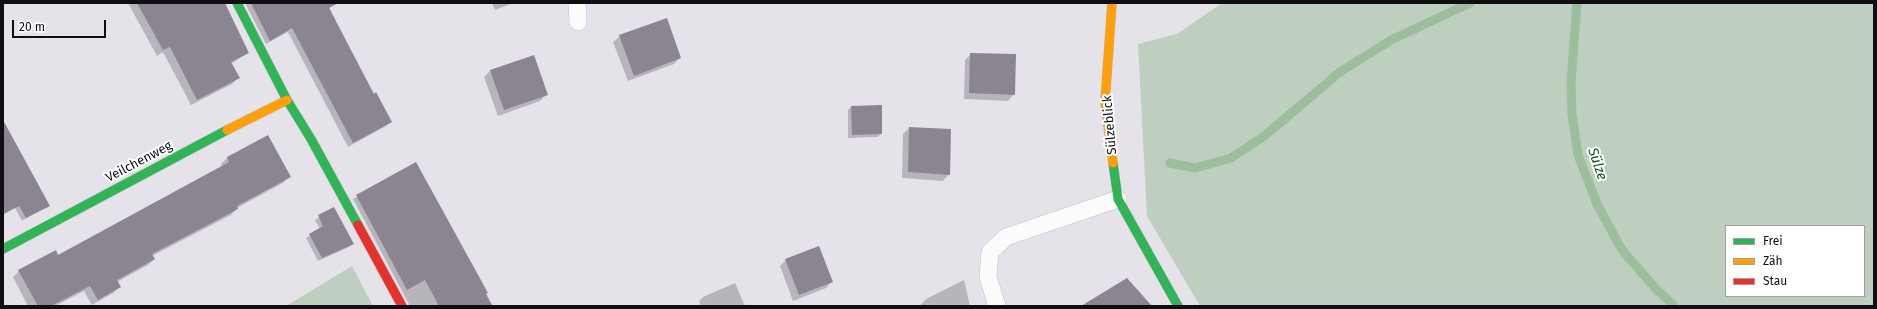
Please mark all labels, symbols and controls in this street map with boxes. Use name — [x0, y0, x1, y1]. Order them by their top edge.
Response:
scale bar — [14, 12, 108, 38]
text: 20 m — [19, 20, 45, 34]
street label: Sülzeblick — [1100, 95, 1120, 155]
street label: Veilchenweg — [103, 138, 175, 186]
water label: Sülze — [1584, 146, 1610, 182]
legend — [1725, 225, 1865, 297]
text: Frei — [1763, 234, 1783, 248]
text: Zäh — [1763, 254, 1783, 268]
text: Stau — [1763, 274, 1787, 288]

